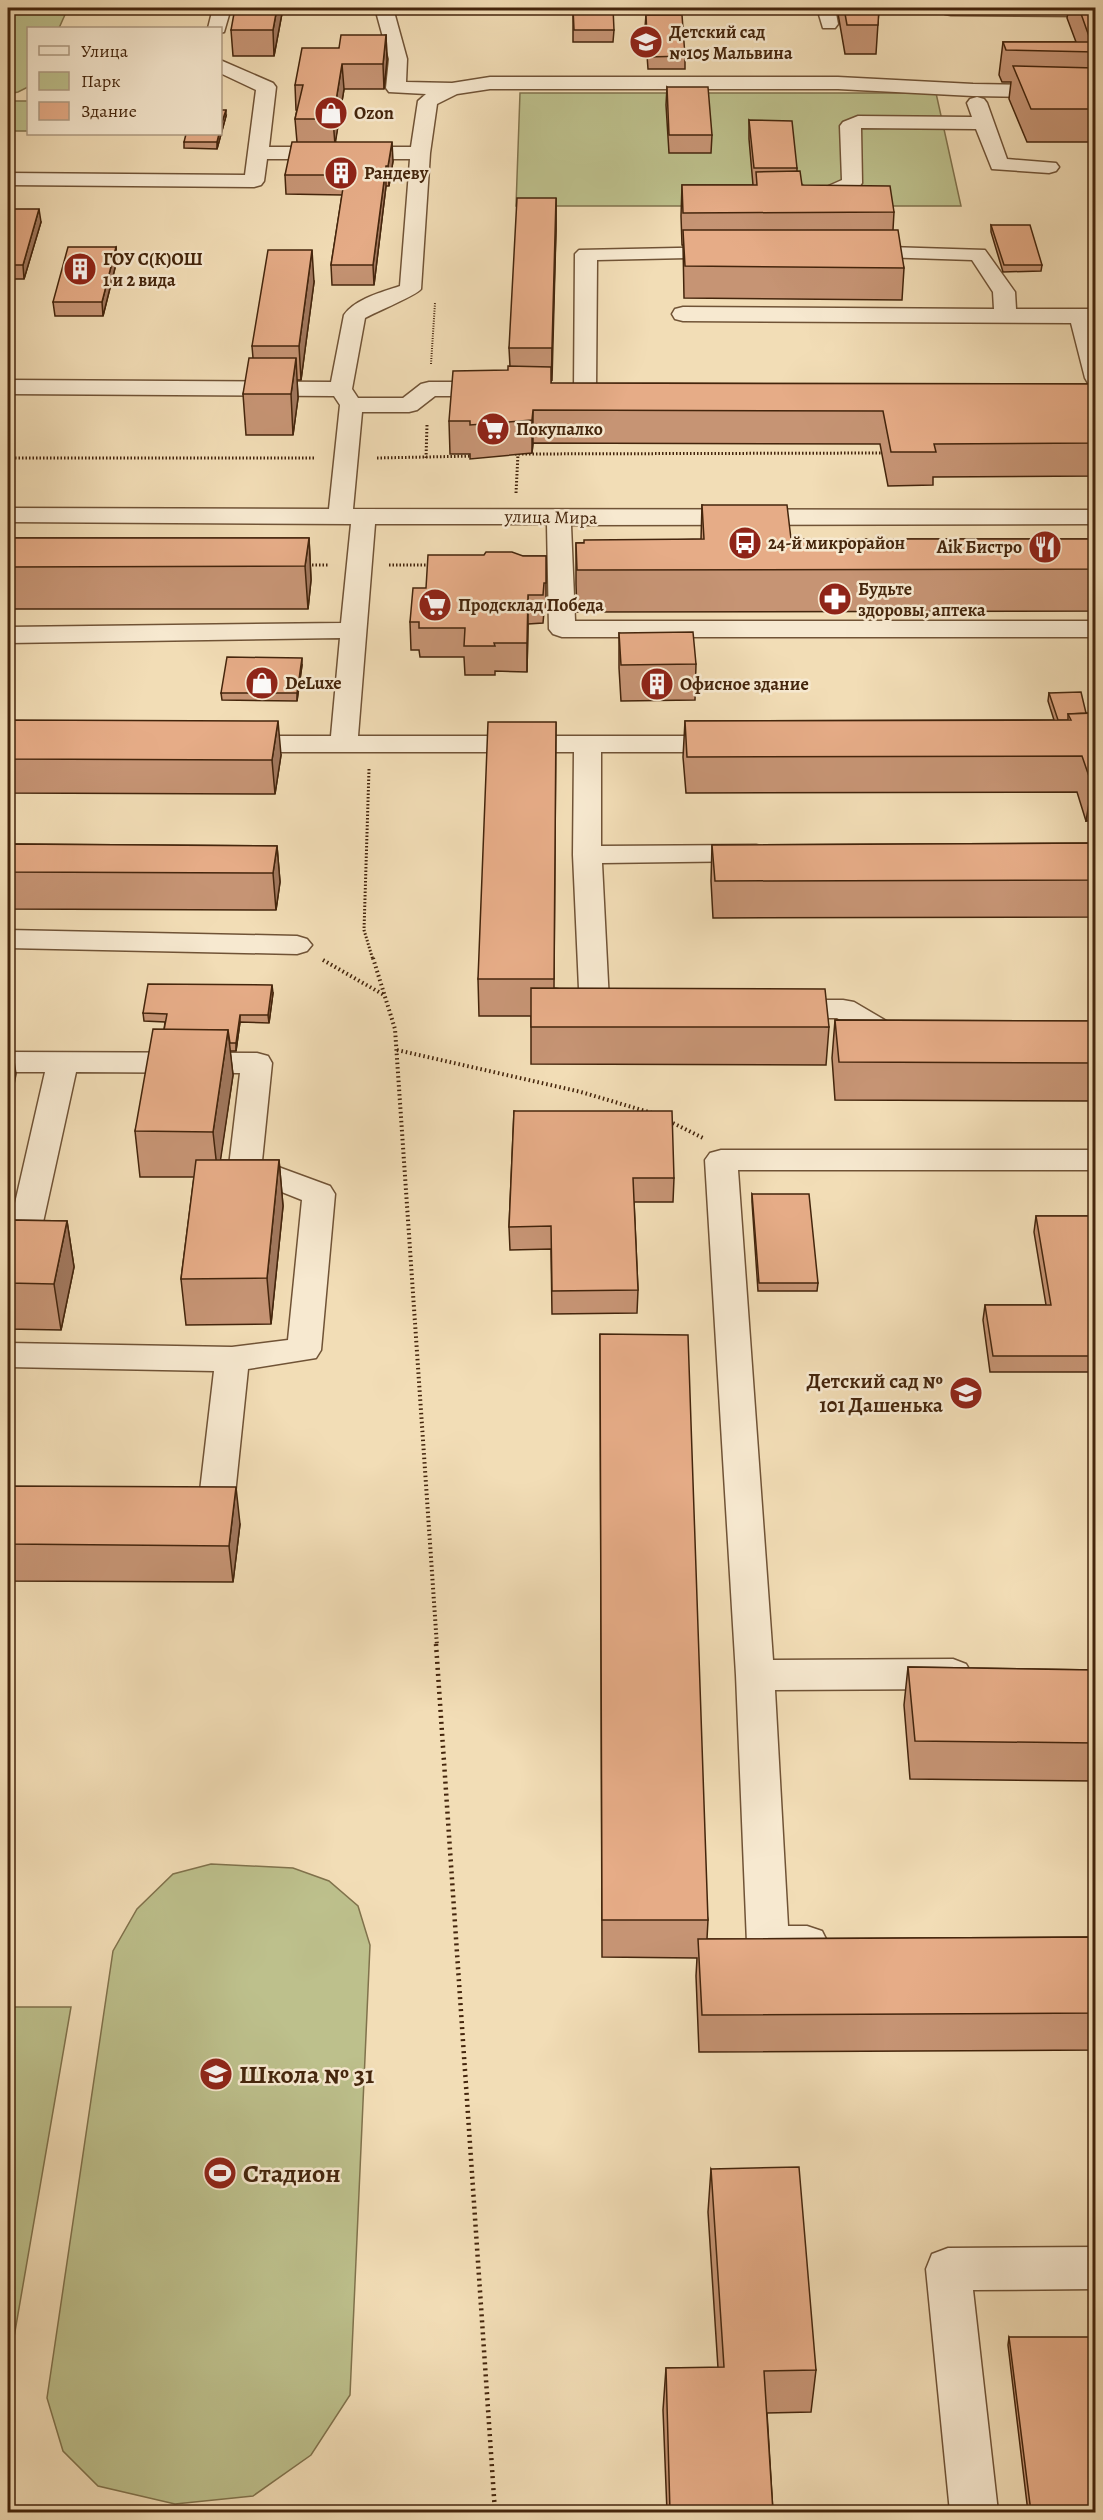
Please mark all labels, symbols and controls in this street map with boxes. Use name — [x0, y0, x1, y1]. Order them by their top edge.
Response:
place label: Детский сад №105 Мальвина — [669, 20, 793, 65]
school or university icon: Детский сад №105 Мальвина — [628, 24, 664, 60]
legend — [27, 27, 222, 135]
text: Улица — [81, 39, 129, 63]
text: Парк — [81, 69, 121, 93]
shop icon: Ozon — [313, 95, 349, 131]
text: Здание — [81, 99, 137, 123]
place label: Ozon — [354, 101, 394, 125]
building icon: Рандеву — [323, 155, 359, 191]
place label: Рандеву — [364, 161, 429, 185]
place label: ГОУ С(К)ОШ 1 и 2 вида — [103, 247, 203, 292]
building icon: ГОУ С(К)ОШ 1 и 2 вида — [62, 251, 98, 287]
supermarket icon: Покупалко — [475, 411, 511, 447]
place label: Покупалко — [516, 417, 603, 441]
street label: улица Мира — [503, 504, 598, 530]
bus stop icon: 24-й микрорайон — [727, 525, 763, 561]
restaurant icon: Aik Бистро — [1027, 529, 1063, 565]
place label: 24-й микрорайон — [768, 531, 905, 555]
place label: Aik Бистро — [936, 535, 1022, 559]
place label: Будьте здоровы, аптека — [858, 577, 986, 622]
pharmacy icon: Будьте здоровы, аптека — [817, 581, 853, 617]
supermarket icon: Продсклад Победа — [417, 587, 453, 623]
place label: Продсклад Победа — [458, 593, 604, 617]
shop icon: DeLuxe — [244, 665, 280, 701]
building icon: Офисное здание — [639, 666, 675, 702]
place label: DeLuxe — [285, 671, 342, 695]
place label: Офисное здание — [680, 672, 809, 696]
place label: Детский сад № 101 Дашенька — [807, 1367, 943, 1419]
school or university icon: Детский сад № 101 Дашенька — [948, 1375, 984, 1411]
school or university icon: Школа № 31 — [198, 2056, 234, 2092]
place label: Школа № 31 — [239, 2057, 374, 2092]
sports icon: Стадион — [202, 2155, 238, 2191]
place label: Стадион — [243, 2156, 341, 2191]

